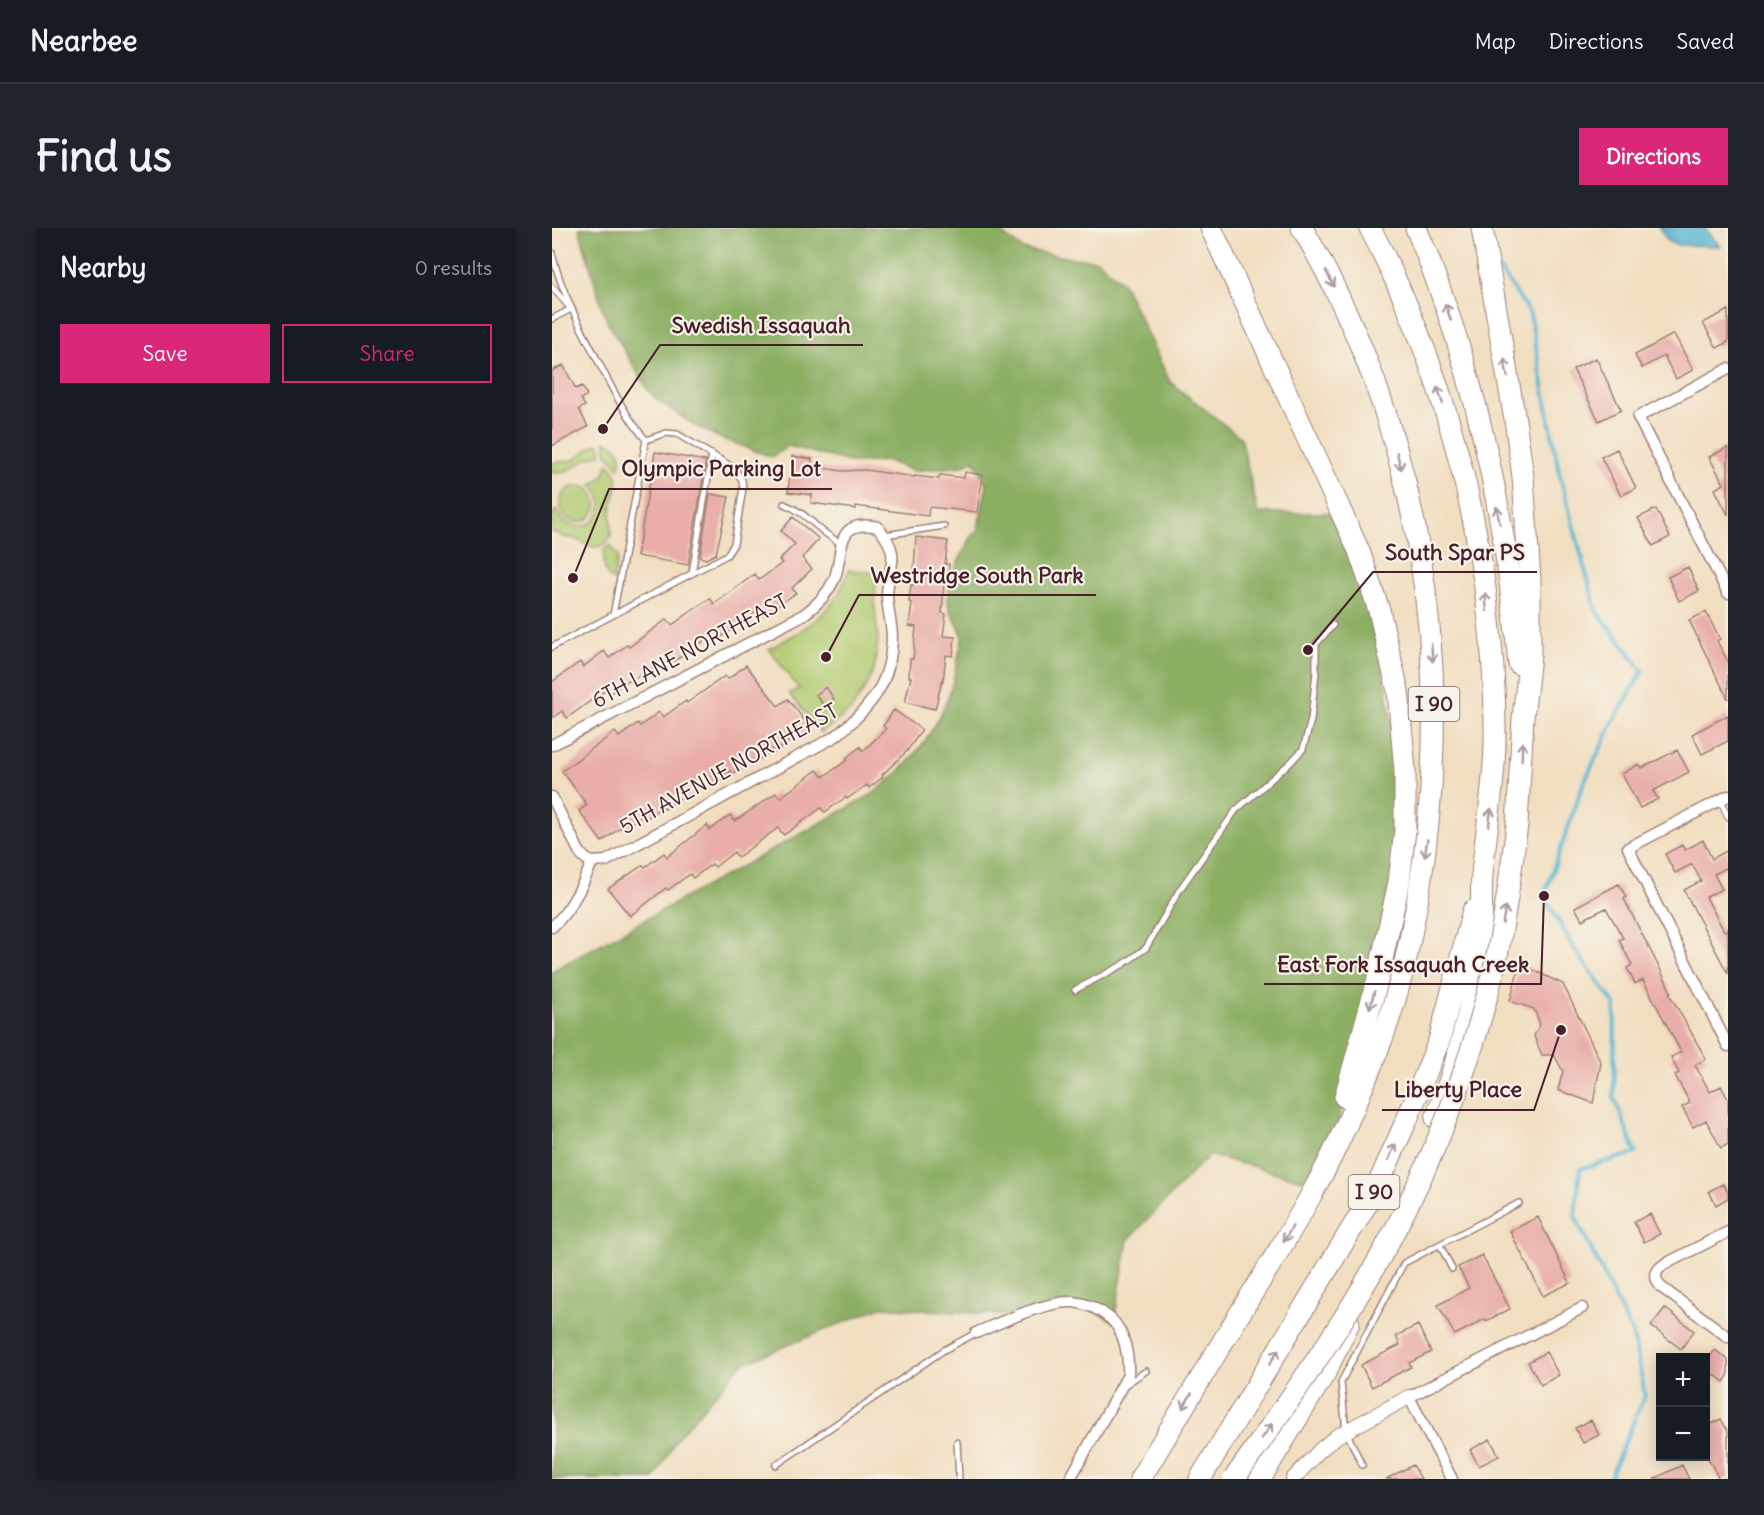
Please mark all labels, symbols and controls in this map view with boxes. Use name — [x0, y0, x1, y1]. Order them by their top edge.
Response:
text: Nearbee — [30, 23, 137, 59]
text: Map — [1475, 28, 1516, 55]
text: Directions — [1549, 28, 1643, 55]
text: Saved — [1676, 28, 1734, 55]
button: Directions — [1579, 128, 1728, 185]
text: Find us — [36, 130, 172, 182]
text: Nearby — [60, 251, 146, 284]
text: 0 results — [415, 255, 492, 280]
one-way arrow — [1325, 270, 1337, 288]
one-way arrow — [1441, 303, 1452, 321]
callout: Swedish Issaquah — [660, 305, 863, 345]
text: Swedish Issaquah — [671, 311, 851, 339]
button: Save — [60, 324, 270, 383]
button: Share — [282, 324, 492, 383]
one-way arrow — [1500, 359, 1511, 378]
one-way arrow — [1433, 386, 1444, 405]
callout: Olympic Parking Lot — [609, 449, 832, 489]
one-way arrow — [1394, 451, 1406, 470]
text: Olympic Parking Lot — [621, 454, 821, 482]
one-way arrow — [1492, 505, 1503, 525]
callout: South Spar PS — [1373, 532, 1537, 572]
text: South Spar PS — [1385, 538, 1525, 566]
callout: Westridge South Park — [859, 555, 1096, 595]
text: Westridge South Park — [871, 561, 1083, 589]
street label: 6TH LANE NORTHEAST — [587, 587, 792, 714]
one-way arrow — [1480, 593, 1491, 612]
one-way arrow — [1426, 643, 1437, 663]
road number: I 90 — [1408, 687, 1460, 721]
street label: 5TH AVENUE NORTHEAST — [615, 697, 843, 840]
one-way arrow — [1517, 741, 1528, 761]
one-way arrow — [1484, 808, 1495, 828]
one-way arrow — [1420, 837, 1431, 857]
one-way arrow — [1499, 906, 1510, 925]
callout: East Fork Issaquah Creek — [1264, 944, 1541, 984]
text: East Fork Issaquah Creek — [1277, 950, 1529, 978]
one-way arrow — [1366, 990, 1377, 1009]
callout: Liberty Place — [1382, 1070, 1534, 1110]
text: Liberty Place — [1394, 1075, 1522, 1103]
one-way arrow — [1387, 1144, 1399, 1162]
road number: I 90 — [1348, 1175, 1400, 1209]
one-way arrow — [1282, 1225, 1294, 1242]
one-way arrow — [1268, 1349, 1280, 1366]
map controls — [1656, 1353, 1710, 1461]
button: + — [1656, 1353, 1710, 1407]
one-way arrow — [1181, 1392, 1193, 1409]
button: − — [1656, 1407, 1710, 1461]
one-way arrow — [1261, 1423, 1273, 1439]

